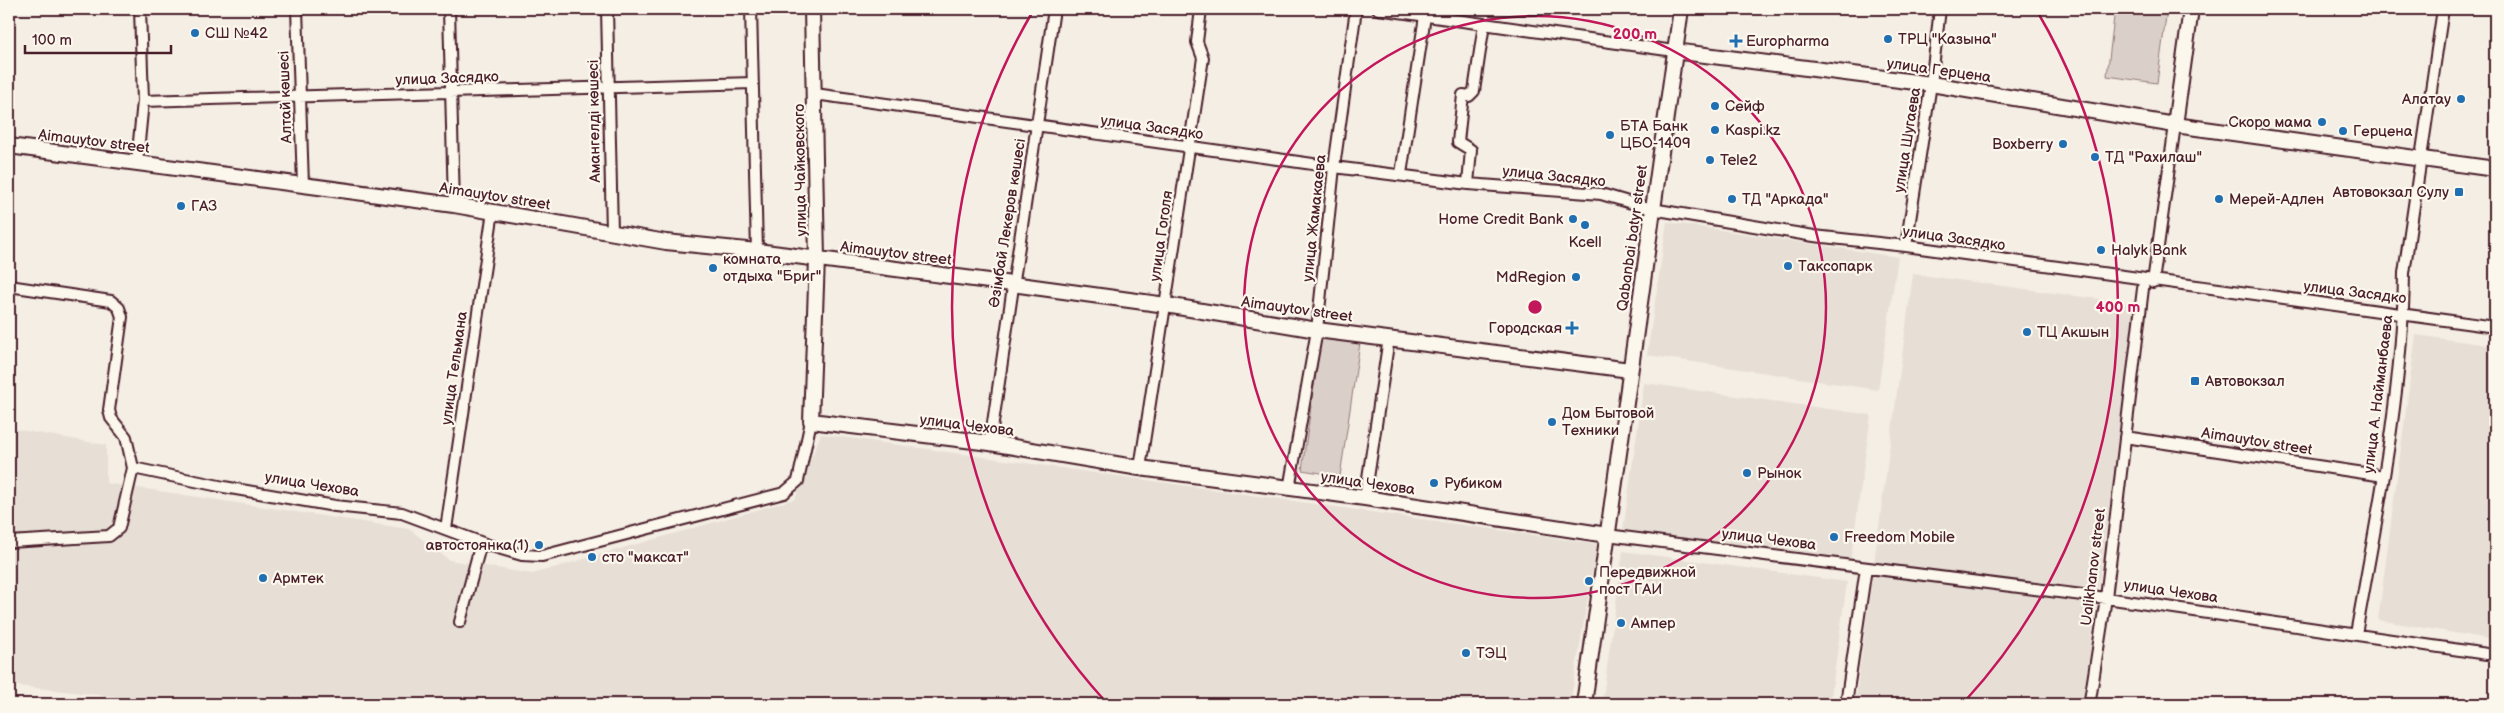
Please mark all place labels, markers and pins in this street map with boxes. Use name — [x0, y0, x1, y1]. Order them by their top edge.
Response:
place label: СШ №42 — [205, 24, 268, 43]
marker: СШ №42 — [189, 27, 201, 39]
place label: ТРЦ "Казына" — [1898, 30, 1997, 49]
place label: Europharma — [1746, 32, 1829, 51]
marker: ТРЦ "Казына" — [1882, 33, 1894, 45]
marker: Europharma — [1730, 35, 1742, 47]
place label: Алатау — [2401, 90, 2451, 109]
marker: Алатау — [2455, 93, 2467, 105]
place label: Сейф — [1725, 97, 1765, 116]
marker: Сейф — [1709, 100, 1721, 112]
place label: Скоро мама — [2228, 113, 2312, 132]
marker: Скоро мама — [2316, 116, 2328, 128]
place label: БТА Банк ЦБО-1409 — [1620, 117, 1691, 153]
place label: Kaspi.kz — [1725, 121, 1781, 140]
place label: Герцена — [2353, 122, 2413, 141]
marker: Kaspi.kz — [1709, 124, 1721, 136]
marker: Герцена — [2337, 125, 2349, 137]
marker: БТА Банк ЦБО-1409 — [1604, 129, 1616, 141]
place label: Boxberry — [1992, 135, 2053, 154]
marker: Boxberry — [2057, 138, 2069, 150]
place label: ТД "Рахилаш" — [2105, 148, 2202, 167]
place label: Tele2 — [1720, 151, 1757, 170]
marker: ТД "Рахилаш" — [2089, 151, 2101, 163]
marker: Tele2 — [1704, 154, 1716, 166]
place label: Автовокзал Сулу — [2332, 183, 2449, 202]
marker: Автовокзал Сулу — [2453, 186, 2465, 198]
place label: ТД "Аркада" — [1742, 190, 1829, 209]
place label: Мерей-Адлен — [2229, 190, 2324, 209]
marker: ТД "Аркада" — [1726, 193, 1738, 205]
marker: Мерей-Адлен — [2213, 193, 2225, 205]
place label: ГАЗ — [191, 197, 217, 216]
marker: ГАЗ — [175, 200, 187, 212]
place label: Home Credit Bank — [1438, 210, 1564, 229]
marker: Home Credit Bank — [1567, 213, 1579, 225]
marker: Kcell — [1579, 219, 1591, 231]
place label: Kcell — [1568, 233, 1602, 252]
place label: Halyk Bank — [2111, 241, 2187, 260]
marker: Halyk Bank — [2095, 244, 2107, 256]
place label: комната отдыха "Бриг" — [723, 250, 821, 286]
place label: Таксопарк — [1798, 257, 1873, 276]
marker: Таксопарк — [1782, 260, 1794, 272]
marker: комната отдыха "Бриг" — [707, 262, 719, 274]
place label: MdRegion — [1496, 268, 1566, 287]
marker: MdRegion — [1570, 271, 1582, 283]
centre of rings — [1526, 298, 1544, 316]
place label: Городская — [1489, 319, 1562, 338]
marker: Городская — [1566, 322, 1578, 334]
place label: ТЦ Акшын — [2037, 323, 2109, 342]
marker: ТЦ Акшын — [2021, 326, 2033, 338]
place label: Автовокзал — [2204, 372, 2285, 391]
marker: Автовокзал — [2189, 375, 2201, 387]
place label: Дом Бытовой Техники — [1562, 404, 1654, 440]
marker: Дом Бытовой Техники — [1546, 416, 1558, 428]
place label: Рынок — [1757, 464, 1802, 483]
marker: Рынок — [1741, 467, 1753, 479]
place label: Рубиком — [1444, 474, 1502, 493]
marker: Рубиком — [1428, 477, 1440, 489]
place label: Freedom Mobile — [1844, 528, 1955, 547]
marker: Freedom Mobile — [1828, 531, 1840, 543]
place label: автостоянка(1) — [426, 536, 529, 555]
marker: автостоянка(1) — [533, 539, 545, 551]
place label: сто "максат" — [602, 548, 689, 567]
marker: сто "максат" — [586, 551, 598, 563]
place label: Передвижной пост ГАИ — [1599, 563, 1696, 599]
place label: Армтек — [272, 569, 324, 588]
marker: Армтек — [257, 572, 269, 584]
marker: Передвижной пост ГАИ — [1583, 575, 1595, 587]
place label: Ампер — [1630, 614, 1676, 633]
marker: Ампер — [1615, 617, 1627, 629]
place label: ТЭЦ — [1476, 644, 1507, 663]
marker: ТЭЦ — [1460, 647, 1472, 659]

